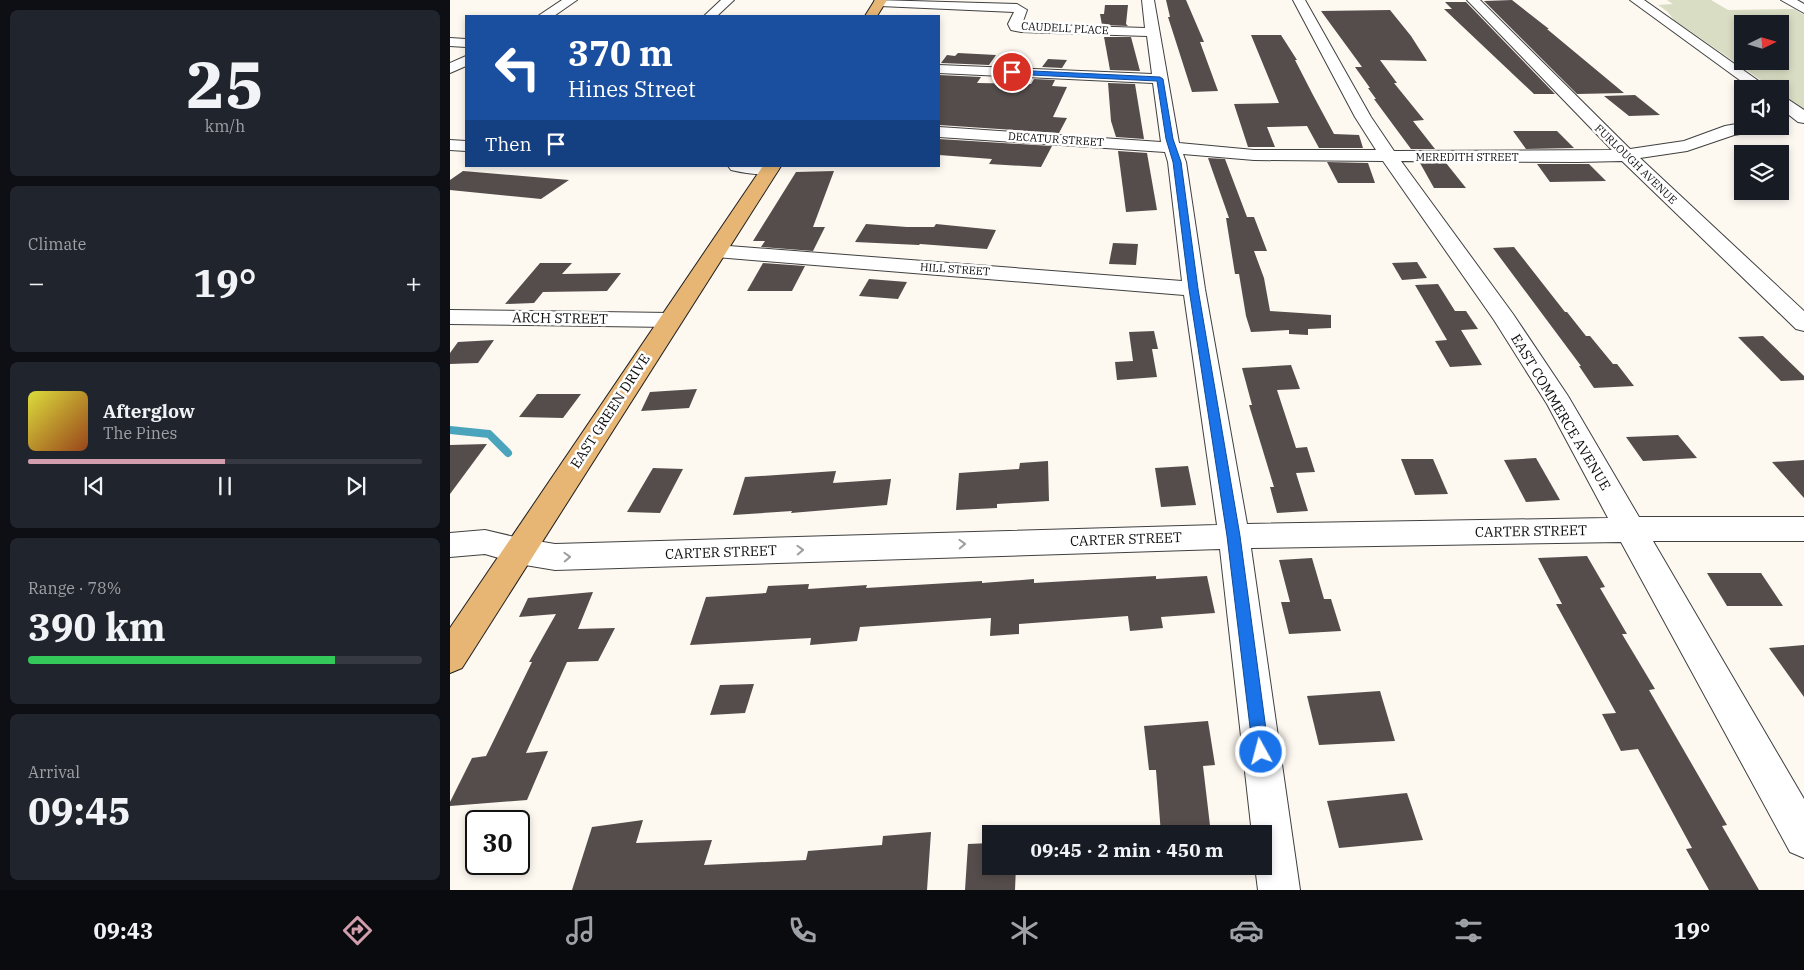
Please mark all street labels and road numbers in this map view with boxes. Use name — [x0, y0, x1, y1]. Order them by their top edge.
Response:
street label: CAUDELL PLACE — [1021, 19, 1109, 37]
street label: FURLOUGH AVENUE — [1592, 121, 1680, 207]
street label: DECATUR STREET — [1008, 129, 1104, 149]
street label: MEREDITH STREET — [1415, 150, 1519, 164]
street label: HILL STREET — [919, 260, 991, 278]
street label: ARCH STREET — [512, 308, 608, 328]
street label: EAST COMMERCE AVENUE — [1507, 331, 1615, 493]
street label: EAST GREEN DRIVE — [566, 350, 654, 472]
street label: CARTER STREET — [1475, 521, 1587, 541]
street label: CARTER STREET — [1070, 528, 1182, 550]
street label: CARTER STREET — [665, 541, 777, 563]

